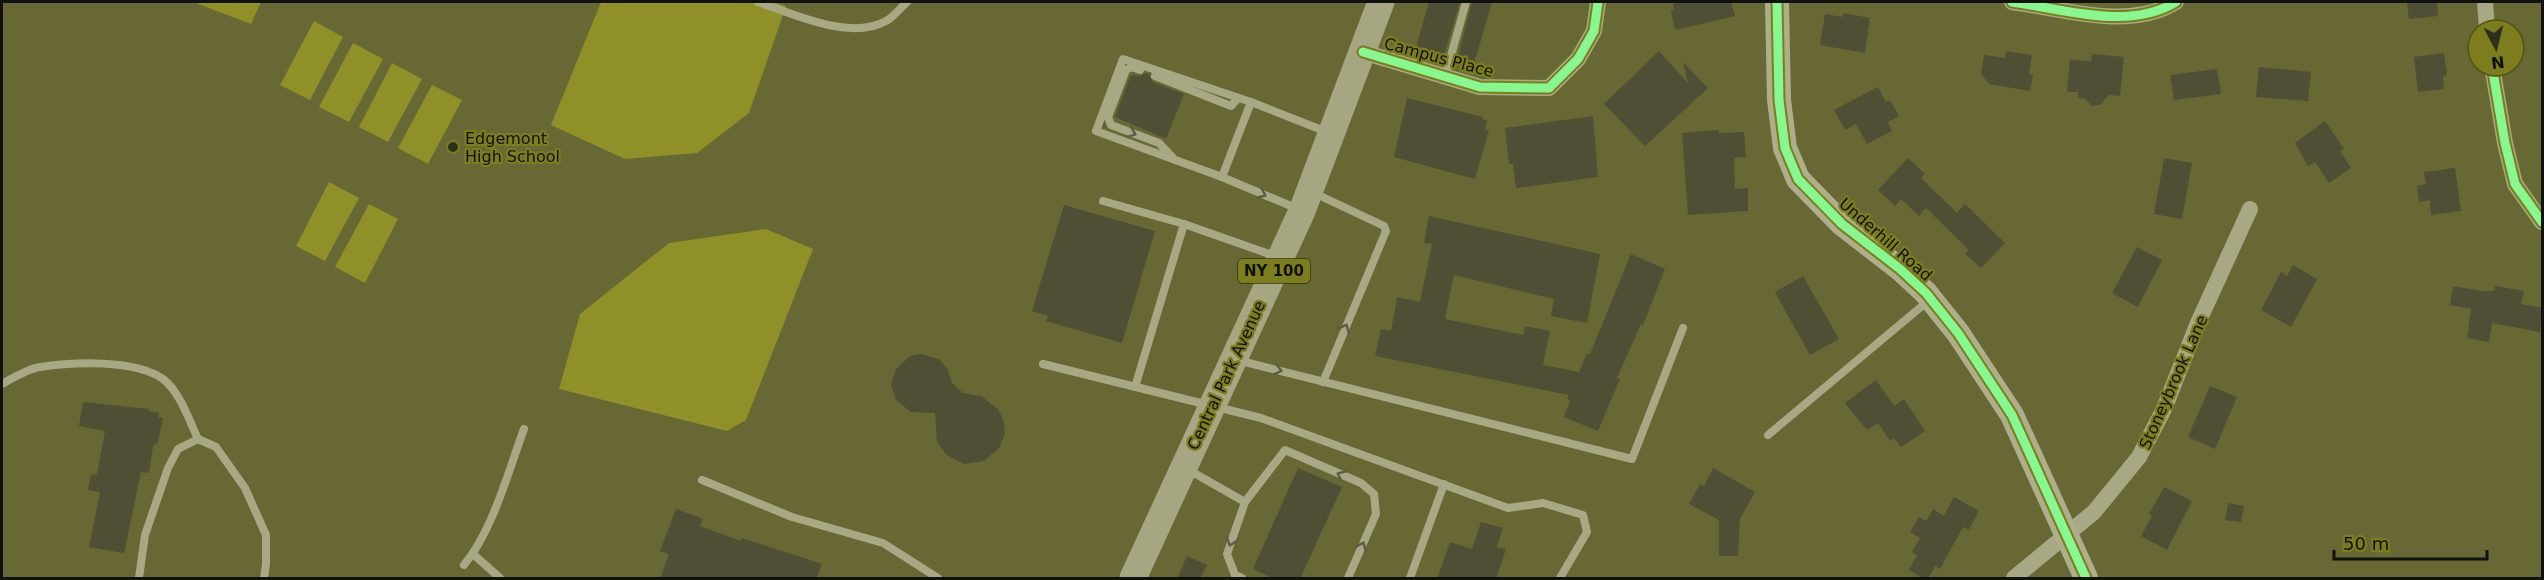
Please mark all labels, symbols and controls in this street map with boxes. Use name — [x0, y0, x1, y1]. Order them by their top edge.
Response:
north arrow — [2466, 18, 2526, 78]
street label: Campus Place — [1382, 34, 1496, 81]
text: N — [2490, 52, 2506, 73]
one-way arrow — [1125, 126, 1136, 138]
place label: Edgemont High School — [465, 129, 560, 166]
marker: Edgemont High School — [446, 140, 460, 154]
one-way arrow — [1256, 187, 1267, 199]
street label: Underhill Road — [1835, 194, 1936, 285]
road number: NY 100 — [1238, 259, 1310, 283]
street label: Central Park Avenue — [1184, 298, 1269, 453]
street label: Stoneybrook Lane — [2135, 312, 2212, 452]
one-way arrow — [1338, 323, 1350, 334]
one-way arrow — [1273, 363, 1283, 376]
one-way arrow — [1336, 470, 1347, 482]
scale bar — [2334, 523, 2487, 561]
text: 50 m — [2343, 533, 2389, 554]
one-way arrow — [1226, 536, 1239, 547]
one-way arrow — [1355, 541, 1367, 552]

